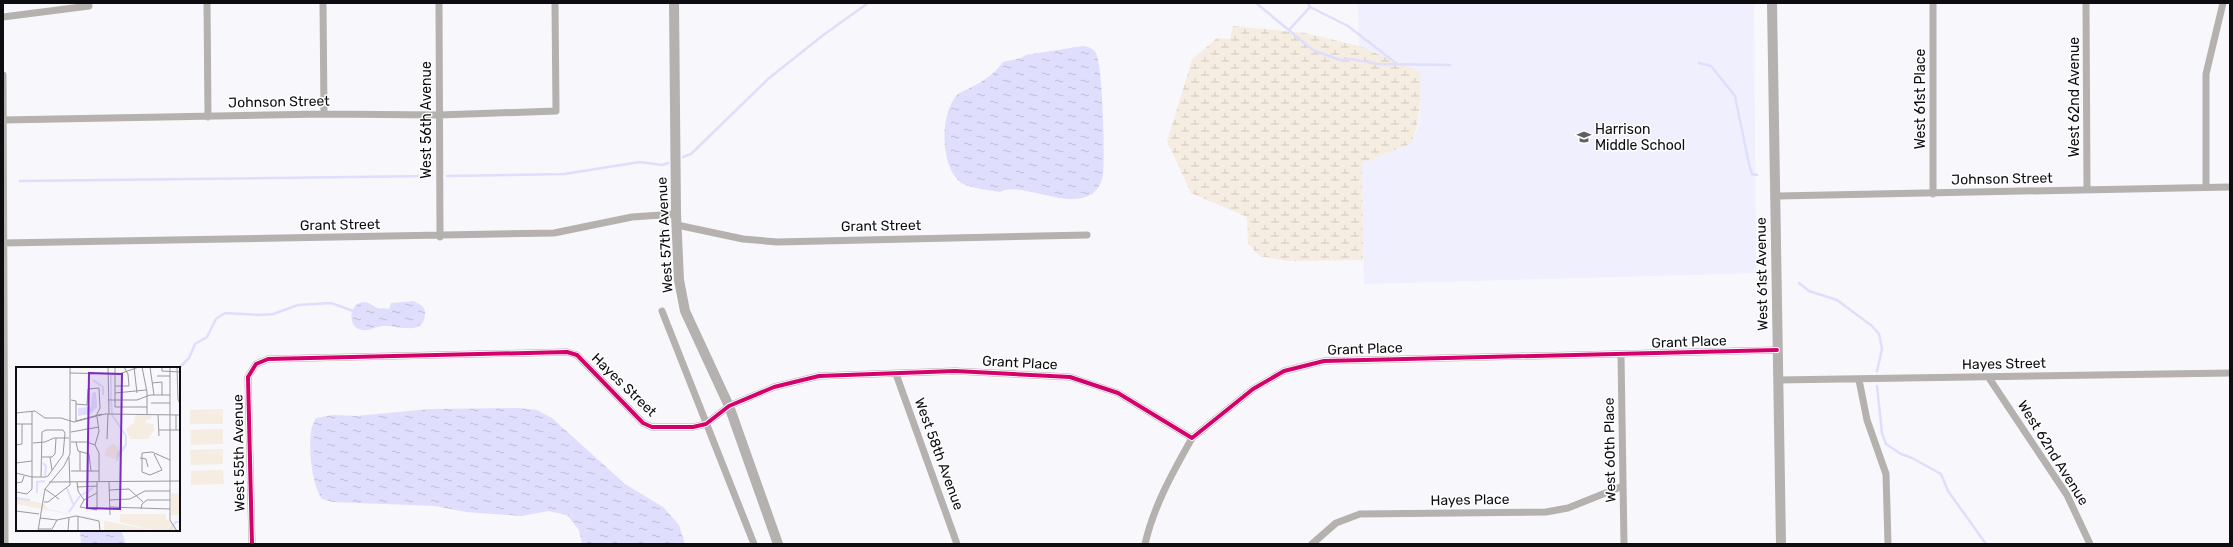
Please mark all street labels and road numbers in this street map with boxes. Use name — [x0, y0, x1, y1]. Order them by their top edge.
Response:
street label: West 62nd Avenue — [2066, 37, 2083, 157]
street label: West 61st Place — [1912, 49, 1929, 149]
street label: West 56th Avenue — [418, 61, 435, 179]
street label: Johnson Street — [228, 93, 330, 111]
street label: Johnson Street — [1951, 170, 2053, 188]
street label: West 57th Avenue — [653, 176, 677, 294]
street label: Grant Street — [300, 216, 381, 234]
street label: Grant Street — [841, 217, 922, 235]
street label: West 61st Avenue — [1753, 217, 1771, 331]
street label: Grant Place — [1651, 332, 1727, 352]
street label: Grant Place — [1327, 339, 1403, 359]
street label: Hayes Street — [588, 350, 660, 421]
street label: Grant Place — [982, 353, 1058, 373]
street label: Hayes Street — [1962, 355, 2047, 373]
street label: West 55th Avenue — [229, 394, 249, 512]
street label: West 58th Avenue — [911, 396, 967, 513]
street label: West 60th Place — [1601, 397, 1619, 503]
street label: West 62nd Avenue — [2014, 397, 2092, 509]
street label: Hayes Place — [1430, 491, 1510, 509]

